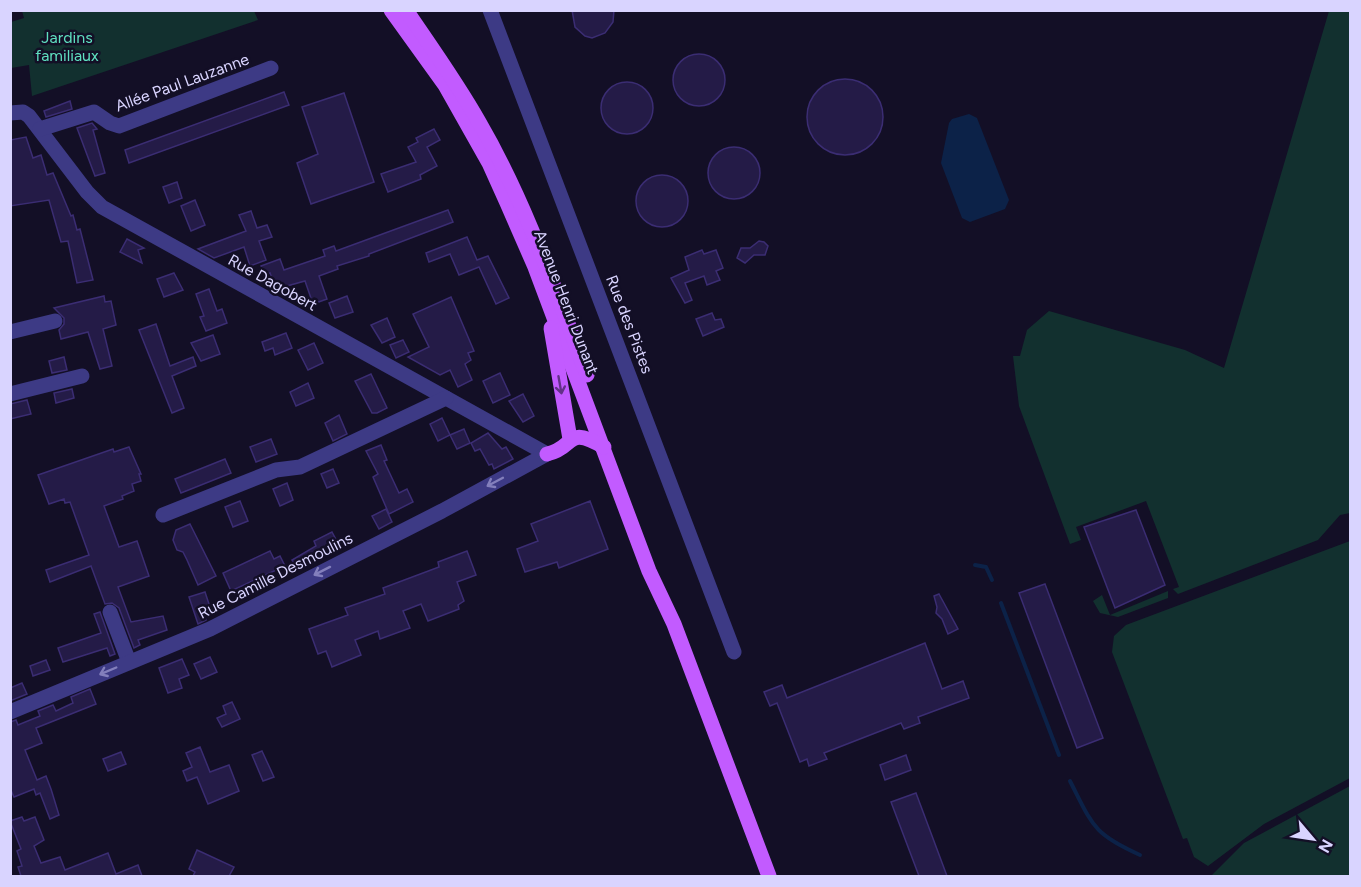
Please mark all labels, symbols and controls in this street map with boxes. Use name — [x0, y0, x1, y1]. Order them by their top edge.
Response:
park label: Jardins familiaux — [35, 28, 99, 65]
street label: Allée Paul Lauzanne — [113, 49, 252, 116]
street label: Avenue Henri Dunant — [530, 227, 603, 377]
street label: Rue Dagobert — [225, 250, 321, 315]
street label: Rue des Pistes — [602, 272, 657, 376]
one-way arrow — [555, 375, 566, 395]
one-way arrow — [487, 477, 505, 488]
street label: Rue Camille Desmoulins — [195, 528, 356, 623]
one-way arrow — [314, 566, 332, 578]
one-way arrow — [99, 666, 117, 677]
north arrow — [1283, 809, 1343, 869]
text: N — [1314, 836, 1337, 856]

